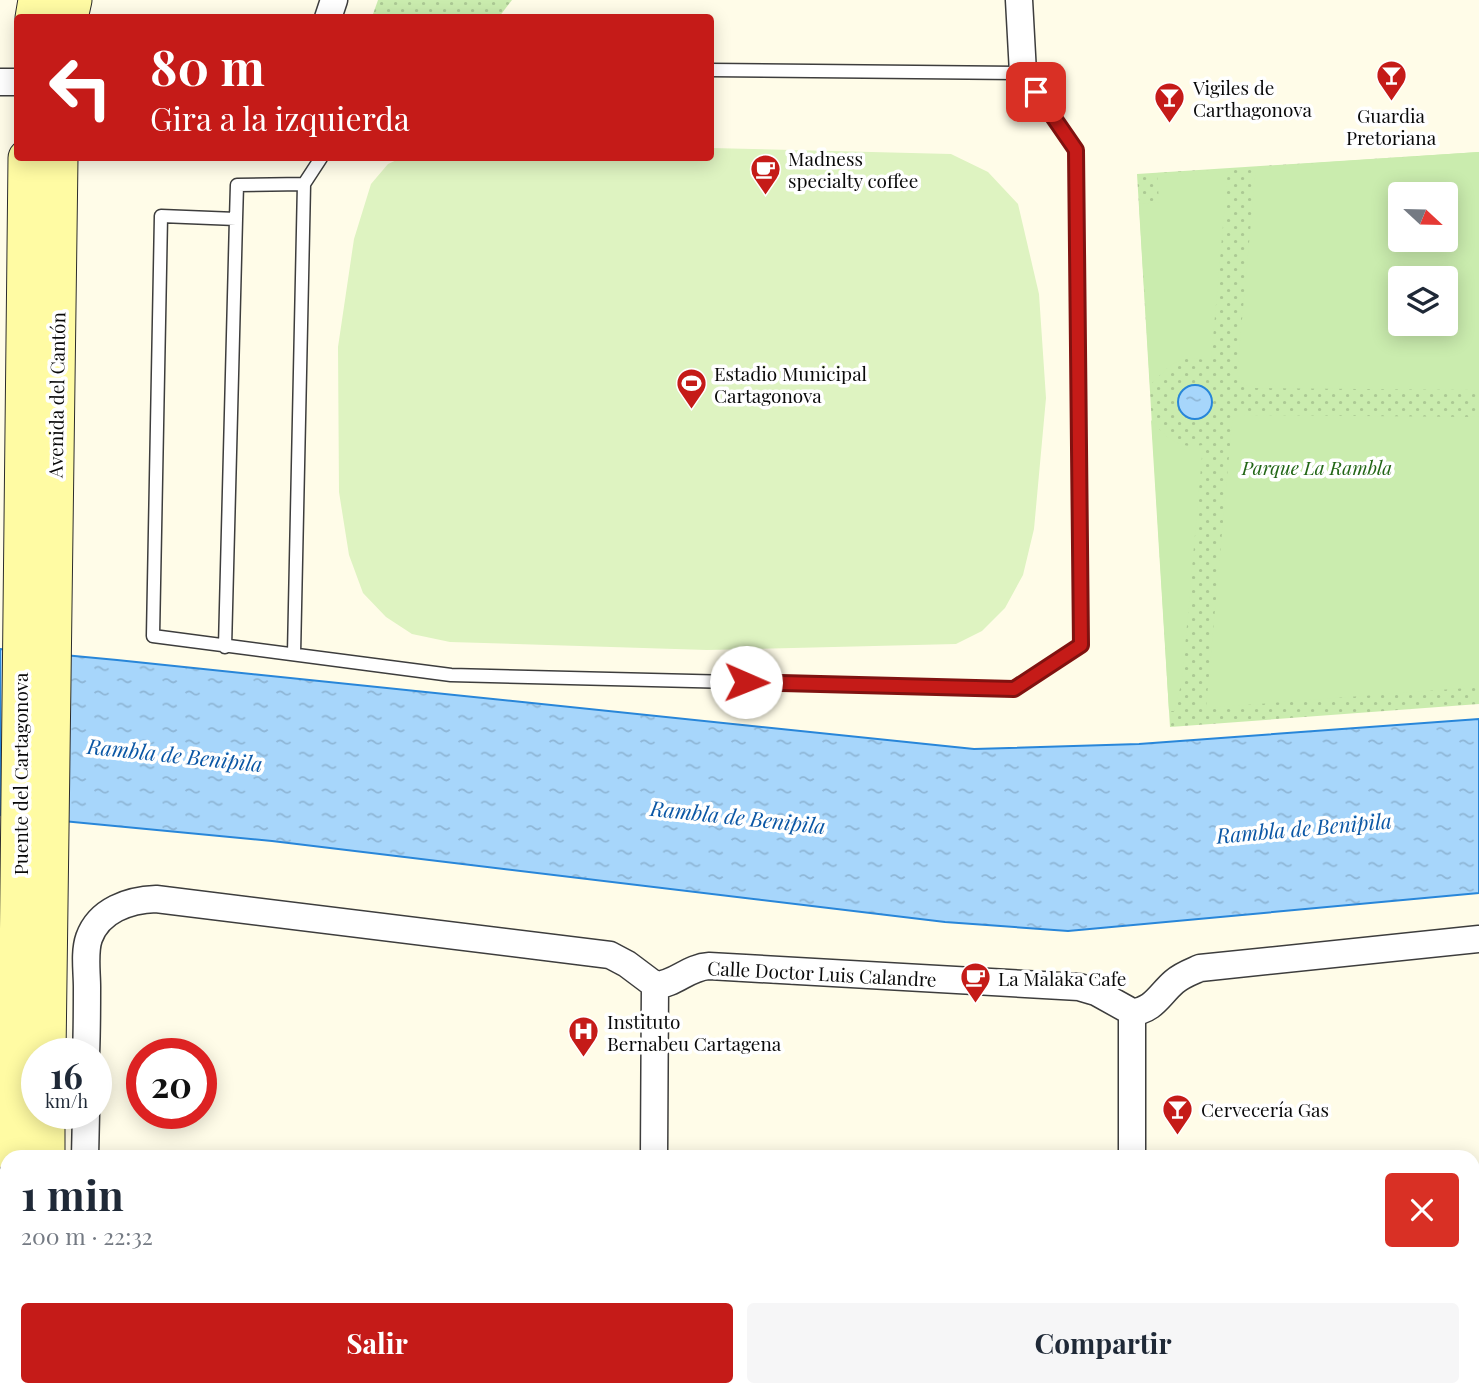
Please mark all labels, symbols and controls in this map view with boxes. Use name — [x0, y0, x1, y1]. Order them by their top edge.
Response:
text: 80 m — [150, 33, 265, 98]
icon: left — [35, 42, 126, 133]
bar icon: Guardia Pretoriana — [1374, 59, 1408, 103]
pin — [1006, 62, 1066, 122]
icon: arrive — [1017, 73, 1055, 111]
place label: Vigiles de Carthagonova — [1192, 74, 1312, 122]
bar icon: Vigiles de Carthagonova — [1153, 81, 1187, 125]
text: Gira a la izquierda — [150, 96, 410, 139]
place label: Guardia Pretoriana — [1346, 102, 1437, 150]
place label: Madness specialty coffee — [788, 145, 918, 193]
cafe icon: Madness specialty coffee — [748, 152, 782, 196]
north arrow — [1388, 182, 1458, 252]
map controls — [1388, 182, 1458, 336]
button: layers — [1388, 266, 1458, 336]
street label: Avenida del Cantón — [42, 311, 70, 479]
place label: Estadio Municipal Cartagonova — [714, 360, 868, 408]
sports icon: Estadio Municipal Cartagonova — [674, 367, 708, 411]
park label: Parque La Rambla — [1241, 454, 1392, 480]
position arrow — [709, 645, 783, 719]
street label: Puente del Cartagonova — [7, 672, 33, 875]
water label: Rambla de Benipila — [85, 731, 264, 777]
water label: Rambla de Benipila — [648, 793, 827, 839]
water label: Rambla de Benipila — [1214, 805, 1393, 849]
street label: Calle Doctor Luis Calandre — [707, 954, 937, 992]
cafe icon: La Malaka Cafe — [958, 961, 992, 1005]
place label: La Malaka Cafe — [998, 965, 1126, 991]
place label: Instituto Bernabeu Cartagena — [607, 1008, 782, 1056]
hospital icon: Instituto Bernabeu Cartagena — [567, 1015, 601, 1059]
speed limit sign: 20 — [126, 1038, 217, 1129]
text: 16 — [50, 1051, 83, 1098]
text: km/h — [45, 1089, 88, 1113]
bar icon: Cervecería Gas — [1161, 1092, 1195, 1136]
place label: Cervecería Gas — [1201, 1096, 1329, 1122]
text: 1 min — [21, 1166, 124, 1222]
button: close — [1385, 1173, 1459, 1247]
text: 200 m · 22:32 — [21, 1220, 153, 1251]
button: Salir — [21, 1303, 733, 1383]
button: Compartir — [747, 1303, 1459, 1383]

